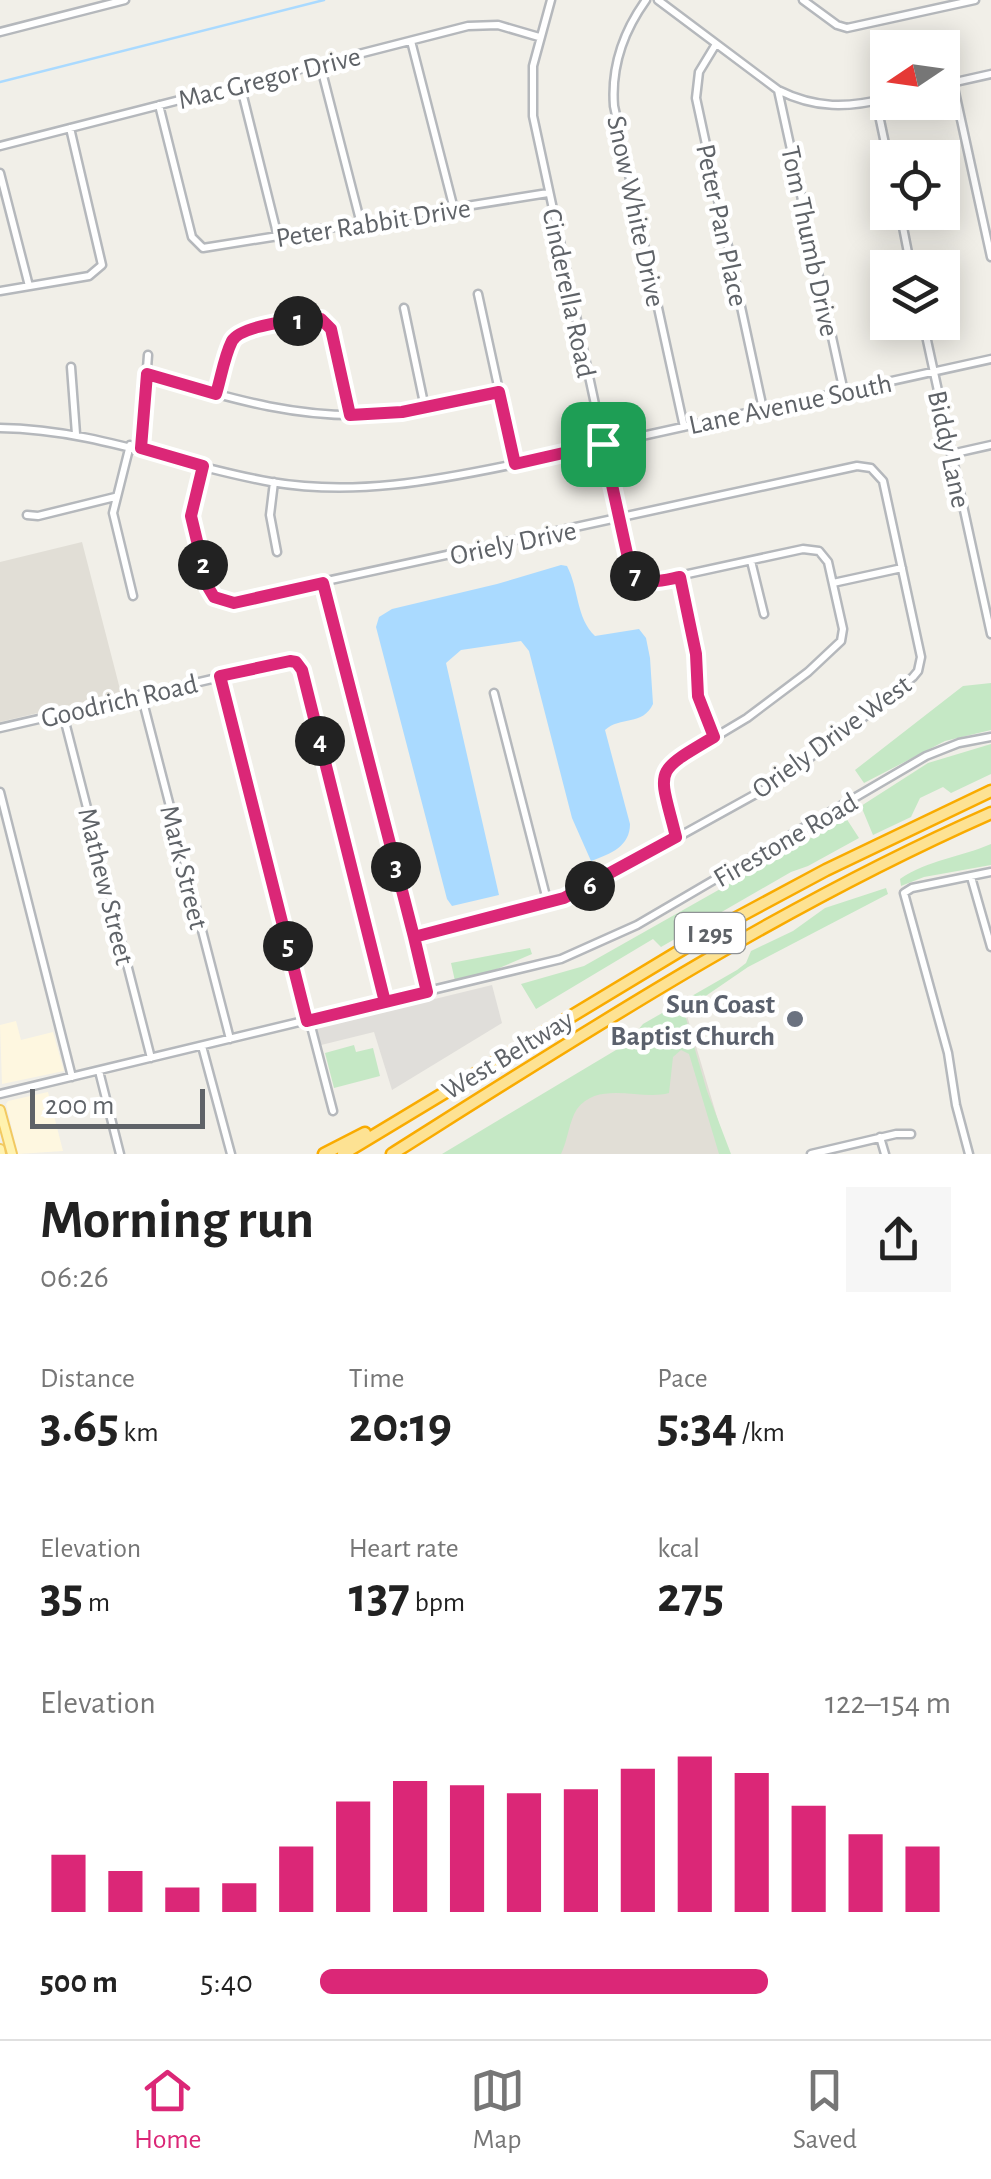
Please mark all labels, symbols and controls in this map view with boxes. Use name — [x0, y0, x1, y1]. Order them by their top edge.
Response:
north arrow — [870, 30, 960, 120]
map controls — [870, 30, 960, 340]
street label: Mac Gregor Drive — [175, 43, 364, 115]
street label: Snow White Drive — [601, 113, 669, 310]
button: locate — [870, 140, 960, 230]
street label: Peter Pan Place — [690, 142, 752, 309]
street label: Tom Thumb Drive — [775, 144, 843, 339]
street label: Peter Rabbit Drive — [274, 195, 473, 253]
street label: Cinderella Road — [536, 206, 600, 381]
button: layers — [870, 250, 960, 340]
pin: 1 — [273, 296, 323, 346]
text: 1 — [293, 307, 303, 335]
street label: Lane Avenue South — [686, 370, 894, 440]
street label: Biddy Lane — [922, 388, 974, 511]
pin — [561, 402, 646, 487]
icon: arrive — [576, 417, 631, 472]
street label: Oriely Drive — [448, 517, 579, 571]
pin: 2 — [178, 540, 228, 590]
text: 2 — [196, 551, 210, 579]
pin: 7 — [610, 551, 660, 601]
text: 7 — [629, 562, 641, 590]
street label: Goodrich Road — [38, 670, 200, 734]
street label: Oriely Drive West — [748, 671, 917, 804]
pin: 4 — [295, 716, 345, 766]
text: 4 — [313, 727, 327, 755]
street label: Firestone Road — [709, 788, 863, 893]
street label: Mark Street — [154, 803, 212, 932]
street label: Mathew Street — [72, 805, 138, 968]
pin: 3 — [371, 842, 421, 892]
text: 3 — [390, 853, 402, 881]
pin: 6 — [565, 861, 615, 911]
text: 6 — [583, 872, 597, 900]
road number: I 295 — [675, 913, 745, 953]
pin: 5 — [263, 921, 313, 971]
text: 5 — [282, 932, 294, 960]
place label: Sun Coast Baptist Church — [610, 991, 776, 1051]
street label: West Beltway — [438, 1006, 578, 1106]
marker: Sun Coast Baptist Church — [784, 1008, 806, 1030]
scale bar — [30, 1084, 205, 1128]
text: 200 m — [45, 1092, 114, 1120]
button: share — [846, 1187, 951, 1292]
text: Morning run — [40, 1193, 314, 1248]
text: 06:26 — [40, 1261, 109, 1293]
text: Distance — [40, 1365, 135, 1393]
text: Time — [349, 1365, 404, 1393]
text: Pace — [657, 1365, 708, 1393]
text: 3.65 — [40, 1401, 119, 1451]
text: 20:19 — [349, 1401, 452, 1451]
text: 5:34 — [657, 1401, 737, 1451]
text: km — [119, 1419, 159, 1447]
text: /km — [737, 1419, 785, 1447]
text: Elevation — [40, 1535, 141, 1563]
text: Heart rate — [349, 1535, 459, 1563]
text: kcal — [657, 1535, 700, 1563]
text: 35 — [40, 1571, 83, 1621]
text: 137 — [349, 1571, 410, 1621]
text: 275 — [657, 1571, 724, 1621]
text: m — [83, 1589, 110, 1617]
text: bpm — [410, 1589, 465, 1617]
text: Elevation — [40, 1687, 156, 1719]
text: 122–154 m — [825, 1687, 951, 1719]
text: 500 m — [40, 1966, 118, 1998]
text: 5:40 — [200, 1966, 253, 1998]
tab: Home — [134, 2063, 201, 2157]
tab: Map — [470, 2063, 525, 2157]
tab: Saved — [793, 2063, 857, 2157]

